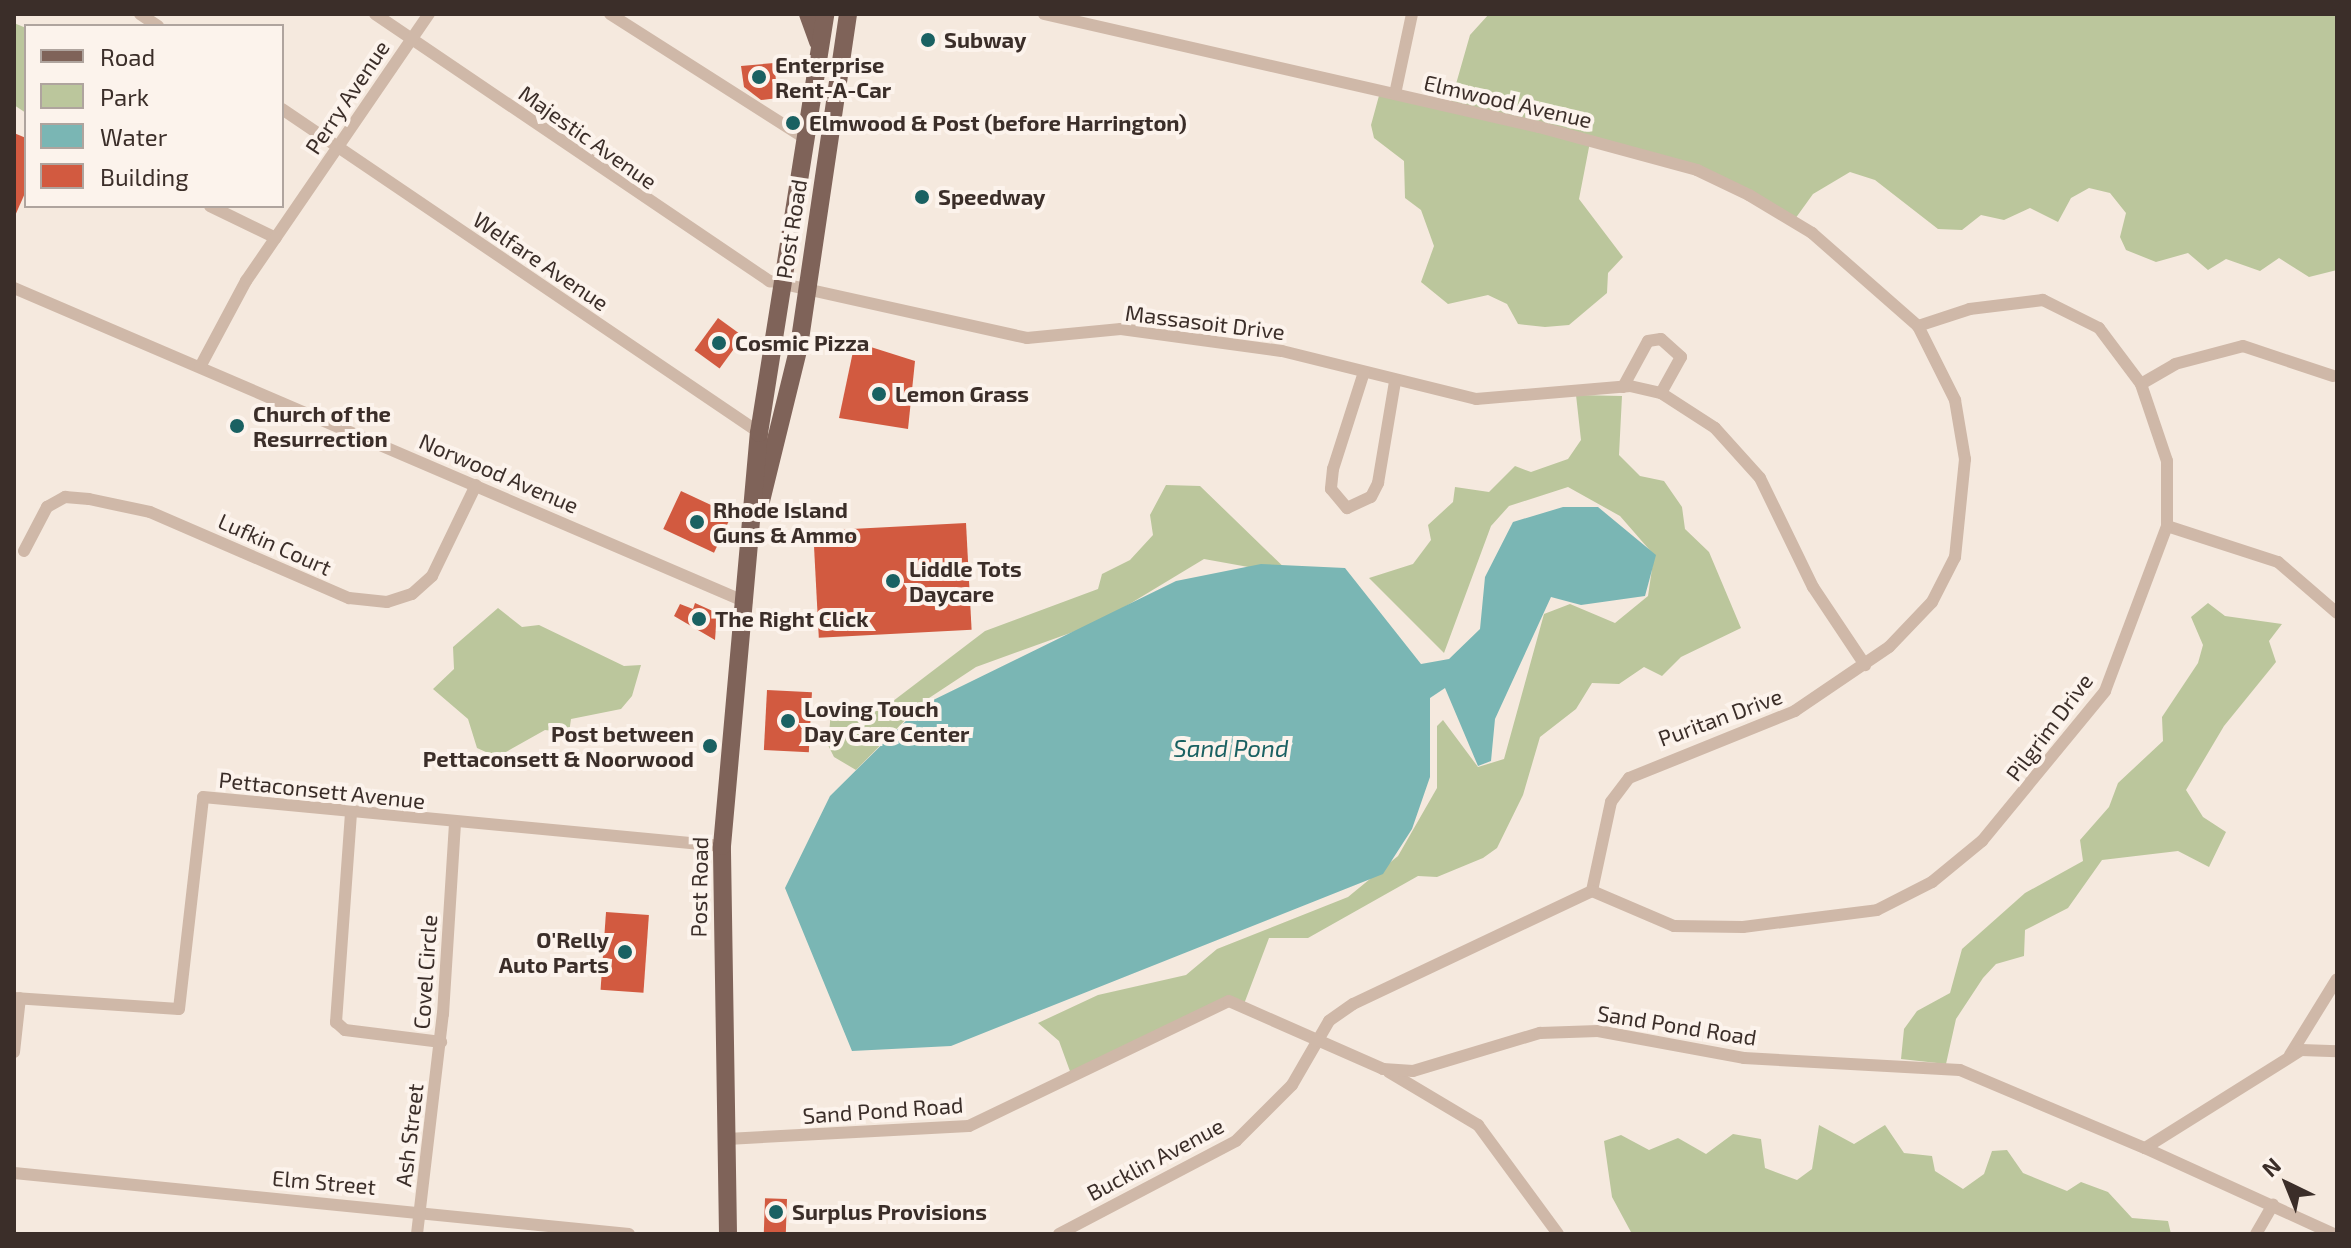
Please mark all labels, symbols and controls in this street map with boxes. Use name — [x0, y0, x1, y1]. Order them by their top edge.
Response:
legend — [24, 24, 284, 208]
place label: Subway — [944, 27, 1026, 53]
marker: Subway — [919, 31, 937, 49]
street label: Perry Avenue — [299, 35, 395, 159]
text: Road — [100, 42, 155, 71]
place label: Enterprise Rent-A-Car — [775, 51, 891, 102]
marker: Enterprise Rent-A-Car — [750, 68, 768, 86]
street label: Elmwood Avenue — [1421, 69, 1595, 133]
street label: Majestic Avenue — [514, 79, 662, 195]
text: Park — [100, 82, 149, 111]
place label: Elmwood & Post (before Harrington) — [809, 110, 1187, 136]
marker: Elmwood & Post (before Harrington) — [784, 114, 802, 132]
text: Water — [100, 122, 167, 151]
text: Building — [100, 162, 189, 191]
street label: Post Road — [770, 177, 812, 281]
place label: Speedway — [938, 184, 1046, 210]
marker: Speedway — [913, 188, 931, 206]
street label: Welfare Avenue — [468, 206, 614, 316]
street label: Massasoit Drive — [1124, 299, 1286, 345]
place label: Cosmic Pizza — [735, 330, 869, 356]
marker: Cosmic Pizza — [710, 334, 728, 352]
place label: Lemon Grass — [895, 381, 1029, 407]
marker: Lemon Grass — [870, 385, 888, 403]
place label: Church of the Resurrection — [253, 400, 392, 452]
marker: Church of the Resurrection — [228, 417, 246, 435]
street label: Norwood Avenue — [415, 427, 583, 519]
place label: Rhode Island Guns & Ammo — [713, 496, 858, 548]
street label: Lufkin Court — [214, 507, 336, 581]
marker: Rhode Island Guns & Ammo — [688, 513, 706, 531]
place label: Liddle Tots Daycare — [909, 555, 1022, 606]
marker: Liddle Tots Daycare — [884, 572, 902, 590]
place label: The Right Click — [715, 606, 868, 632]
marker: The Right Click — [690, 610, 708, 628]
street label: Pilgrim Drive — [2000, 668, 2098, 786]
street label: Puritan Drive — [1654, 682, 1786, 752]
place label: Loving Touch Day Care Center — [804, 695, 970, 746]
marker: Loving Touch Day Care Center — [779, 712, 797, 730]
place label: Post between Pettaconsett & Noorwood — [423, 720, 694, 772]
water label: Sand Pond — [1173, 734, 1289, 762]
marker: Post between Pettaconsett & Noorwood — [701, 737, 719, 755]
street label: Pettaconsett Avenue — [217, 766, 427, 814]
street label: Post Road — [685, 837, 713, 937]
street label: Covel Circle — [408, 914, 442, 1030]
place label: O'Relly Auto Parts — [499, 926, 609, 978]
marker: O'Relly Auto Parts — [616, 943, 634, 961]
street label: Sand Pond Road — [1595, 999, 1759, 1051]
street label: Ash Street — [390, 1082, 428, 1188]
street label: Sand Pond Road — [802, 1091, 964, 1129]
street label: Bucklin Avenue — [1082, 1112, 1228, 1206]
north arrow — [2247, 1144, 2327, 1224]
text: N — [2256, 1152, 2285, 1181]
street label: Elm Street — [271, 1164, 377, 1200]
place label: Surplus Provisions — [792, 1199, 987, 1225]
marker: Surplus Provisions — [767, 1203, 785, 1221]

